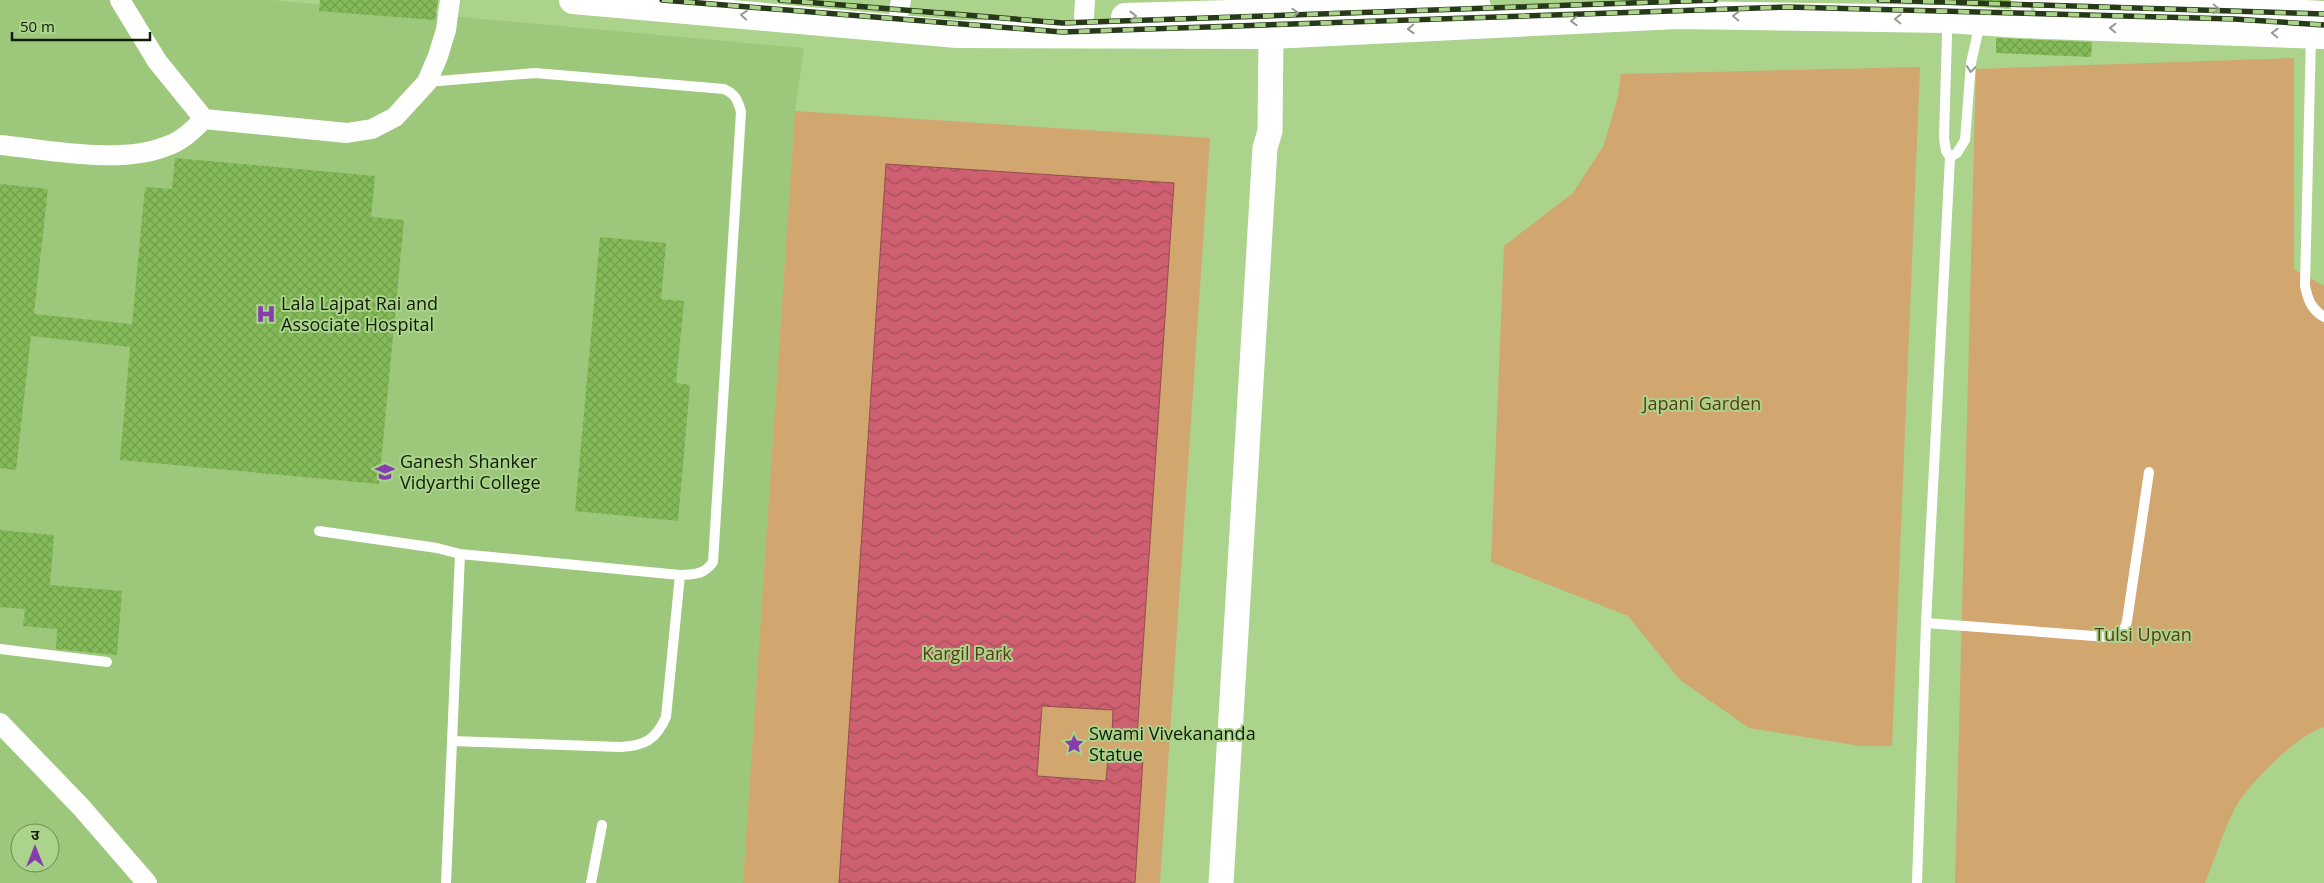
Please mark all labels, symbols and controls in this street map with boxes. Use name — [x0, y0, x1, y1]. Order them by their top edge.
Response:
one-way arrow — [2213, 4, 2221, 15]
one-way arrow — [1292, 8, 1300, 18]
scale bar — [12, 10, 150, 42]
one-way arrow — [740, 10, 748, 21]
one-way arrow — [1129, 11, 1137, 22]
one-way arrow — [1732, 11, 1740, 21]
one-way arrow — [1894, 14, 1902, 24]
one-way arrow — [1569, 15, 1577, 26]
text: 50 m — [20, 16, 55, 36]
one-way arrow — [2109, 22, 2117, 33]
one-way arrow — [1407, 24, 1415, 34]
one-way arrow — [2271, 28, 2279, 39]
one-way arrow — [1966, 66, 1977, 74]
place label: Lala Lajpat Rai and Associate Hospital — [281, 291, 438, 336]
hospital icon: Lala Lajpat Rai and Associate Hospital — [255, 303, 277, 325]
park label: Japani Garden — [1641, 391, 1761, 415]
place label: Ganesh Shanker Vidyarthi College — [400, 449, 541, 494]
school or university icon: Ganesh Shanker Vidyarthi College — [374, 461, 396, 483]
park label: Tulsi Upvan — [2094, 622, 2192, 646]
park label: Kargil Park — [922, 641, 1012, 665]
place label: Swami Vivekananda Statue — [1089, 721, 1256, 766]
place icon: Swami Vivekananda Statue — [1063, 733, 1085, 755]
north arrow — [10, 823, 60, 873]
text: उ — [31, 825, 40, 844]

